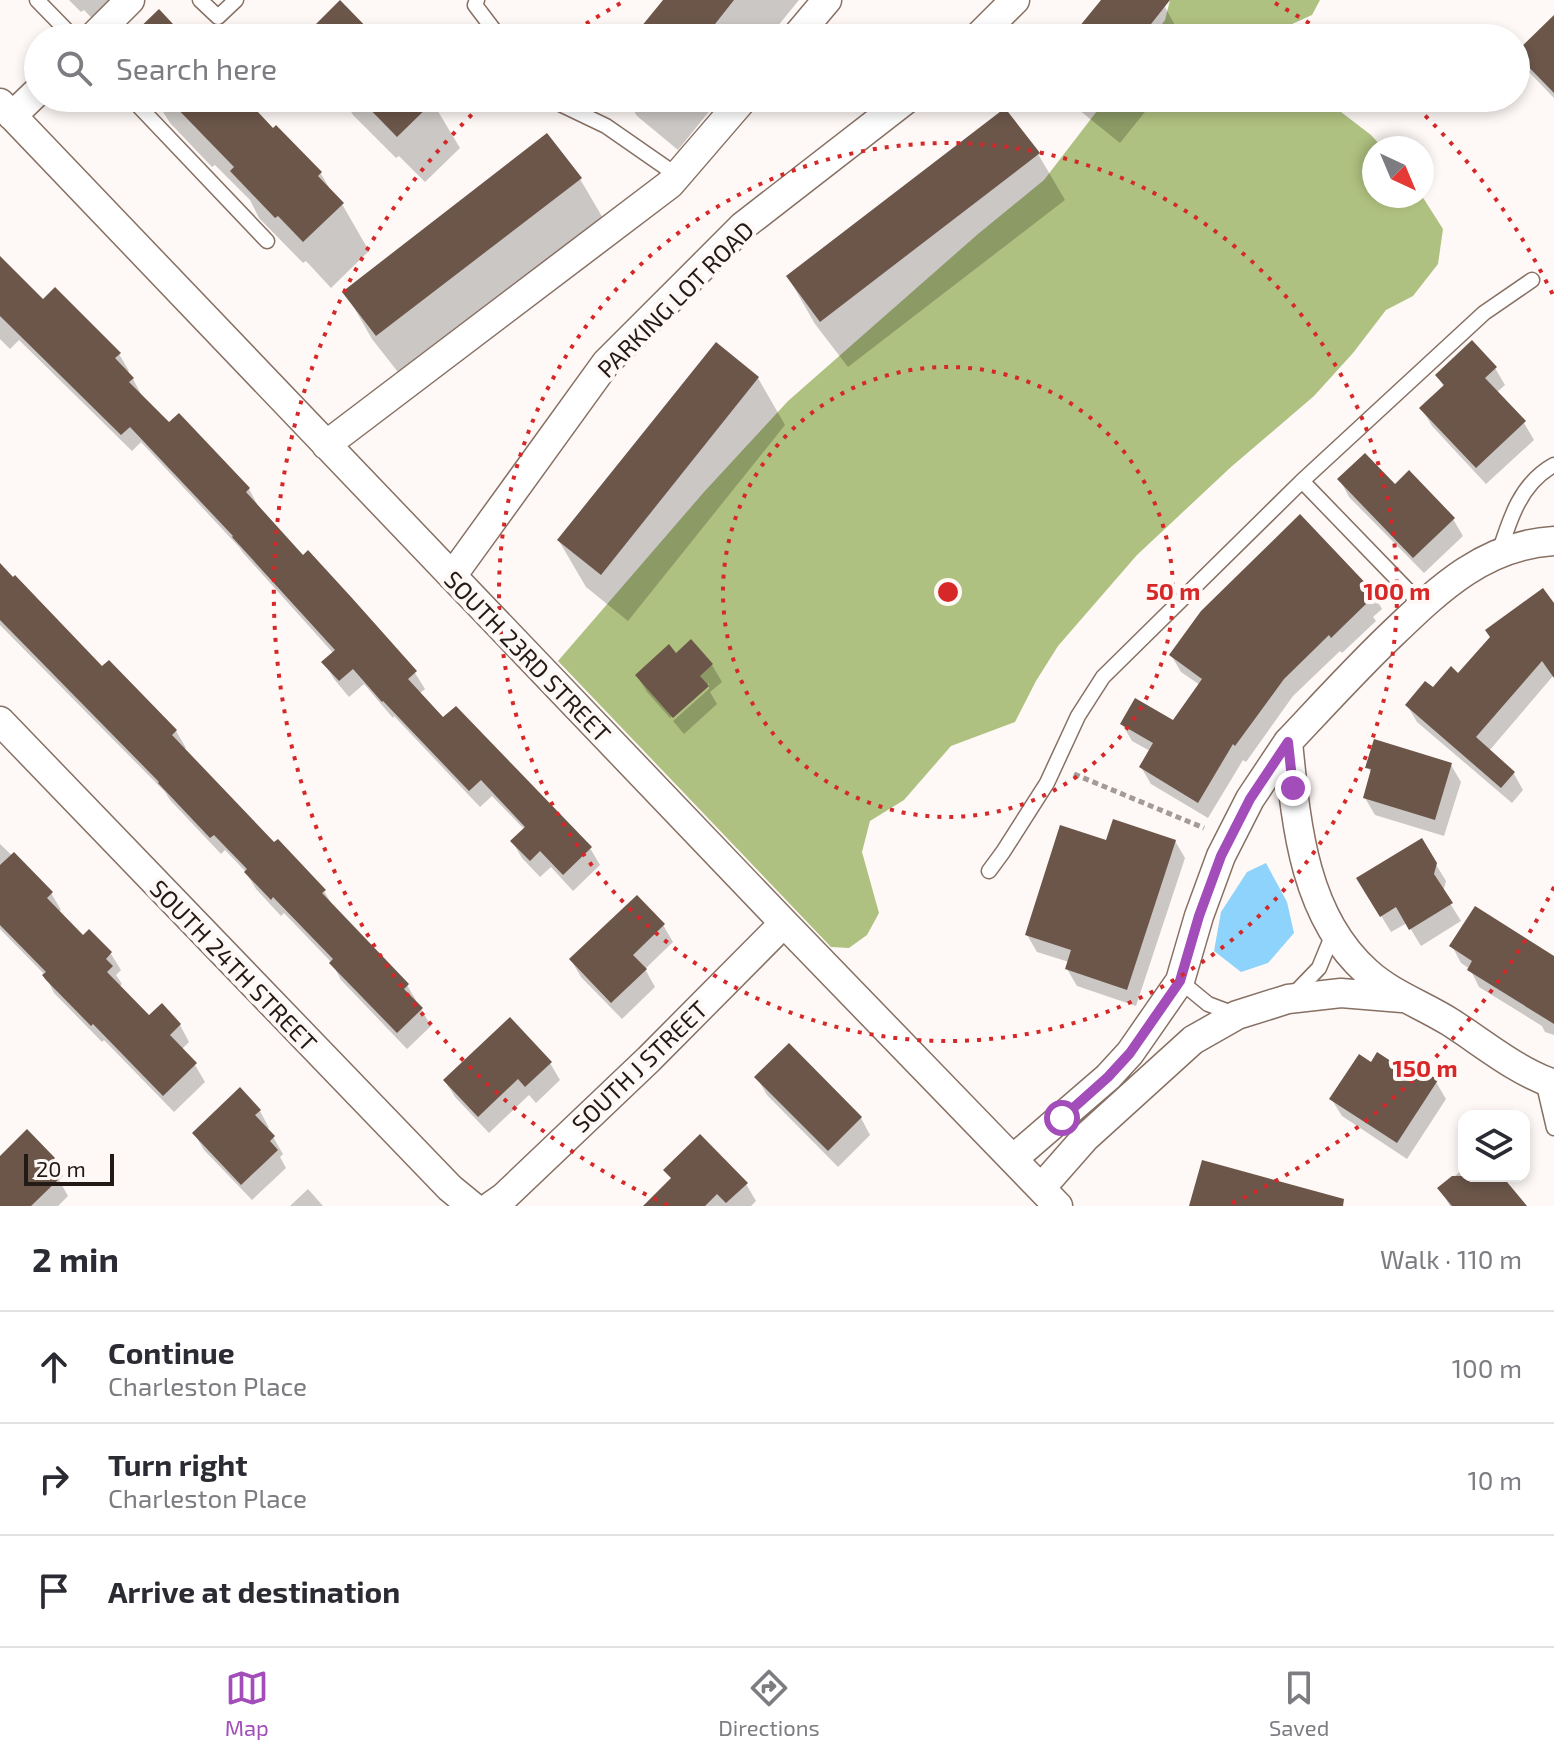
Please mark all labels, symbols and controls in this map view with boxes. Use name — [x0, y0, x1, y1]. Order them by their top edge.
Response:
search box — [24, 24, 1530, 112]
icon: search — [52, 46, 96, 90]
text: Search here — [116, 50, 277, 86]
north arrow — [1362, 136, 1434, 208]
street label: PARKING LOT ROAD — [591, 215, 759, 383]
street label: SOUTH 23RD STREET — [439, 564, 617, 748]
text: 50 m — [1146, 576, 1200, 605]
text: 100 m — [1364, 576, 1430, 605]
centre of rings — [934, 578, 962, 606]
route end — [1275, 770, 1311, 806]
street label: SOUTH 24TH STREET — [145, 873, 323, 1057]
street label: SOUTH J STREET — [565, 994, 713, 1138]
text: 150 m — [1392, 1053, 1458, 1082]
route start — [1044, 1100, 1080, 1136]
map controls — [1458, 1110, 1530, 1182]
button: layers — [1458, 1110, 1530, 1182]
scale bar — [24, 1150, 114, 1186]
text: 20 m — [36, 1155, 86, 1181]
text: 2 min — [32, 1238, 119, 1279]
text: Walk · 110 m — [1380, 1243, 1522, 1274]
text: Continue — [108, 1334, 235, 1370]
icon: ahead — [32, 1345, 76, 1389]
text: 100 m — [1452, 1352, 1522, 1383]
text: Charleston Place — [108, 1370, 307, 1401]
text: Turn right — [108, 1446, 248, 1482]
icon: right — [32, 1457, 76, 1501]
text: 10 m — [1467, 1464, 1522, 1495]
text: Charleston Place — [108, 1482, 307, 1513]
icon: arrive — [32, 1569, 76, 1613]
text: Arrive at destination — [108, 1573, 400, 1609]
tab: Map — [225, 1666, 269, 1740]
tab: Directions — [718, 1666, 820, 1740]
tab: Saved — [1269, 1666, 1329, 1740]

